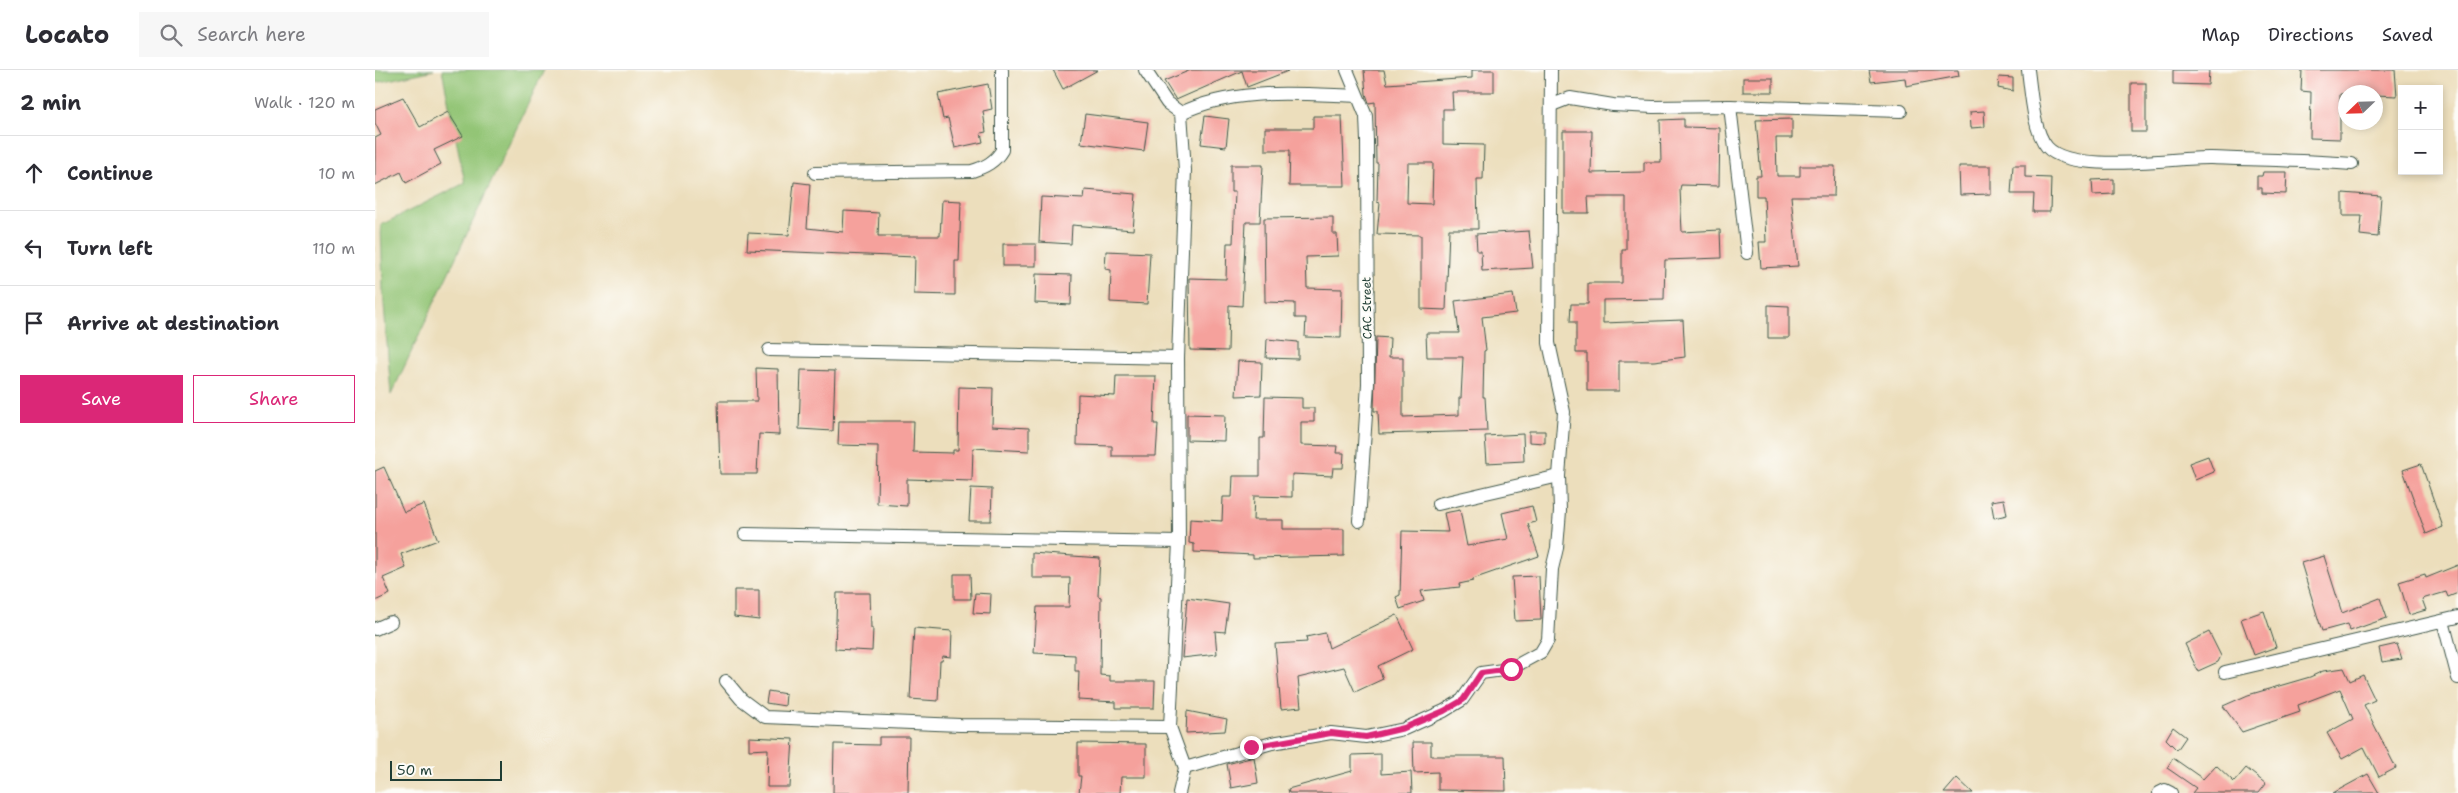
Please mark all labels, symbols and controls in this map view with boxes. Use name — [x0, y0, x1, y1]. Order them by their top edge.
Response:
search box — [139, 12, 489, 57]
text: Locato — [25, 19, 109, 51]
icon: search — [157, 21, 185, 49]
text: Search here — [197, 22, 306, 47]
text: Map — [2202, 23, 2240, 47]
text: Directions — [2268, 23, 2354, 47]
text: Saved — [2382, 23, 2433, 47]
north arrow — [2338, 85, 2383, 130]
map controls — [2398, 85, 2443, 175]
button: + — [2398, 85, 2443, 130]
text: 2 min — [20, 89, 81, 117]
text: Walk · 120 m — [254, 92, 355, 113]
button: − — [2398, 130, 2443, 175]
icon: ahead — [20, 159, 48, 187]
text: Continue — [67, 161, 153, 186]
text: 10 m — [318, 163, 355, 184]
icon: left — [20, 234, 48, 262]
text: Turn left — [67, 236, 153, 261]
text: 110 m — [312, 238, 355, 259]
street label: CAC Street — [1358, 277, 1376, 339]
icon: arrive — [20, 309, 48, 337]
text: Arrive at destination — [67, 311, 279, 336]
button: Save — [20, 375, 183, 423]
button: Share — [193, 375, 355, 423]
route start — [1500, 658, 1523, 681]
route end — [1240, 736, 1263, 759]
scale bar — [390, 758, 503, 781]
text: 50 m — [397, 761, 432, 779]

